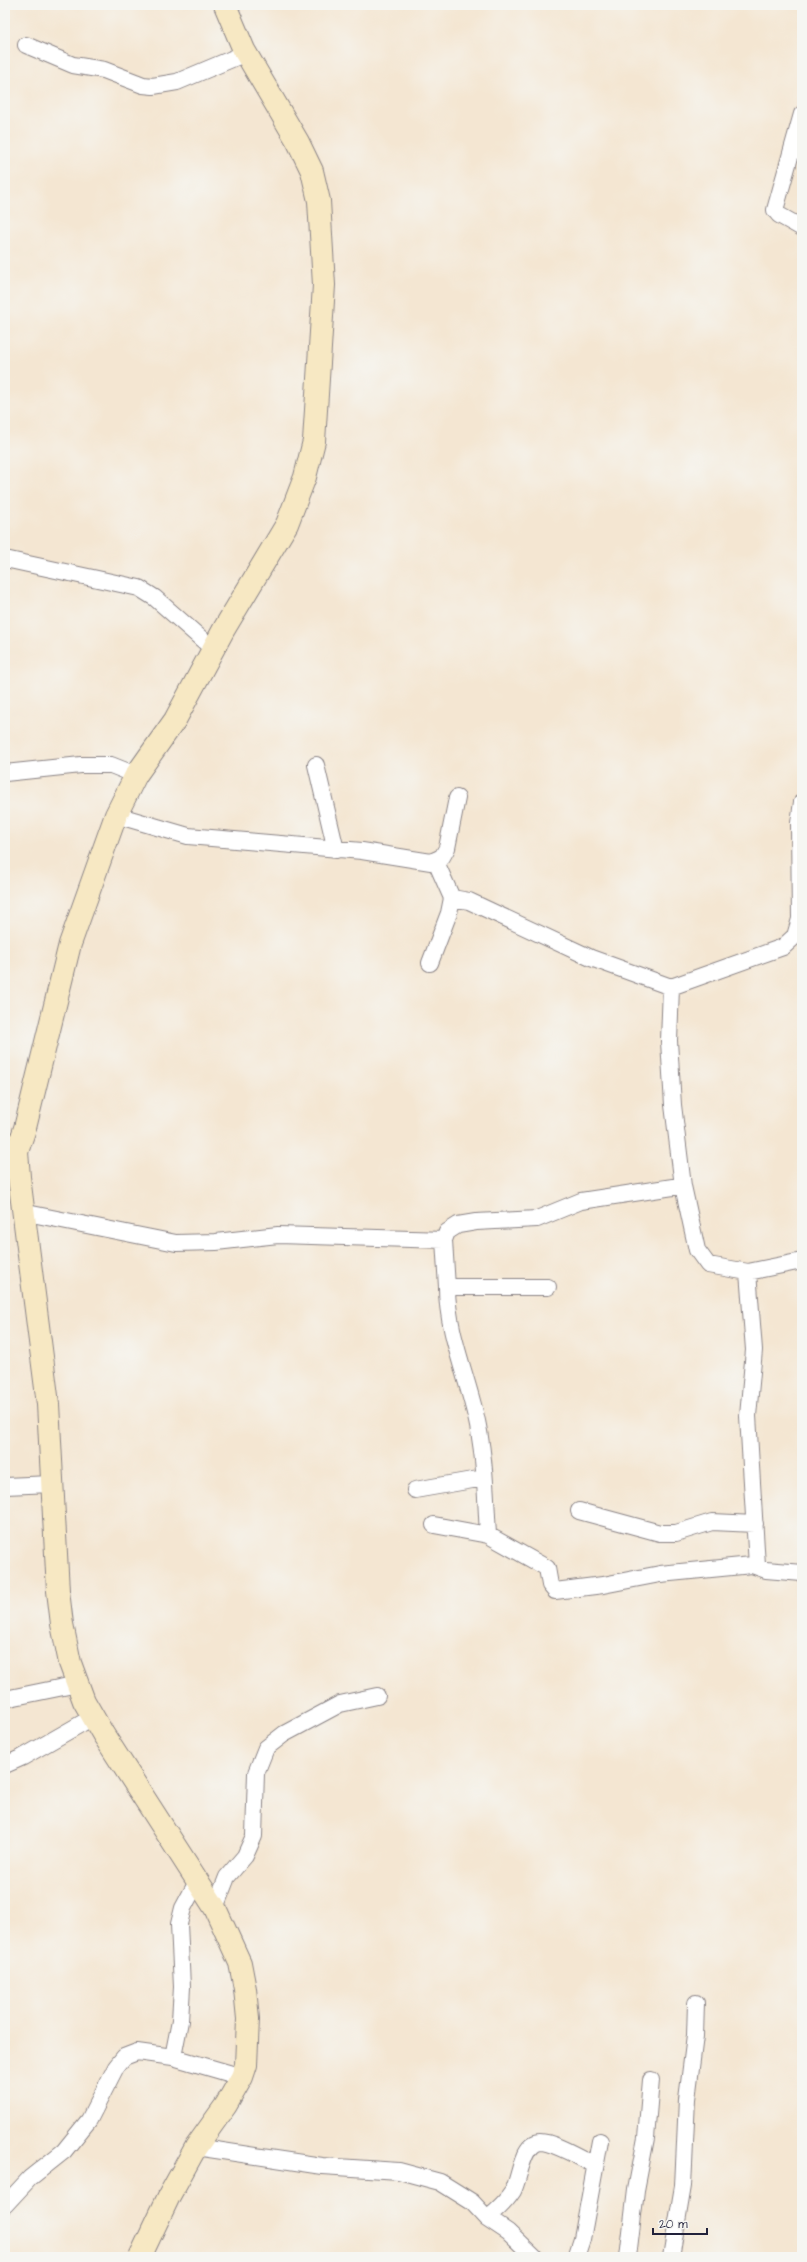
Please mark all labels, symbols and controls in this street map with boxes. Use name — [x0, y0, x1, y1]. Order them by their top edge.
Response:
scale bar — [653, 2210, 707, 2236]
text: 20 m — [659, 2216, 688, 2233]

